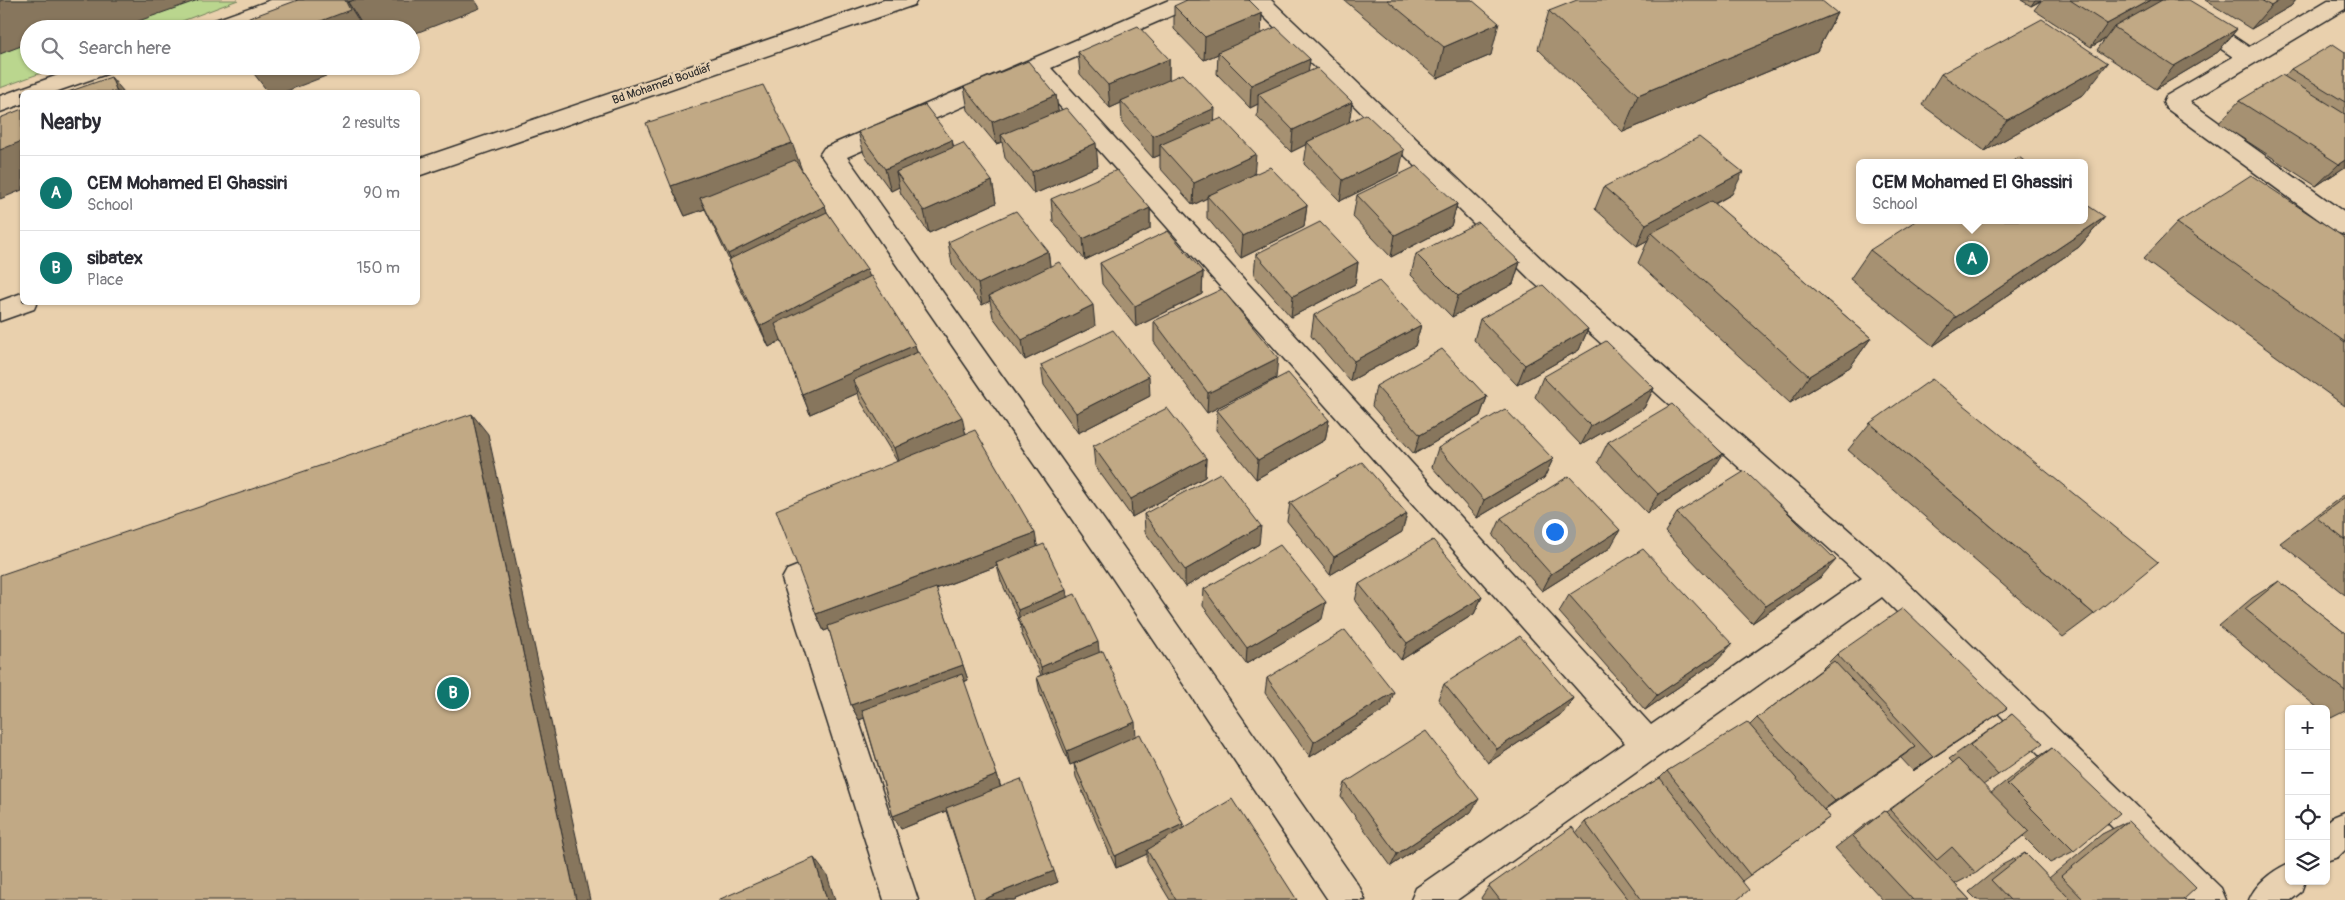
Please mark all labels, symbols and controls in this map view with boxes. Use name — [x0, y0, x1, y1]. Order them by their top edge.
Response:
search box — [20, 20, 420, 75]
icon: search — [38, 34, 66, 62]
text: Search here — [78, 36, 171, 60]
street label: Bd Mohamed Boudiaf — [610, 60, 714, 108]
text: Nearby — [40, 109, 101, 136]
text: 2 results — [342, 113, 400, 133]
popup — [1856, 159, 2088, 224]
text: CEM Mohamed El Ghassiri — [1872, 170, 2072, 194]
text: CEM Mohamed El Ghassiri — [87, 171, 287, 195]
text: A — [51, 183, 61, 203]
text: 90 m — [363, 183, 400, 203]
text: School — [1872, 194, 1918, 214]
text: School — [87, 195, 133, 215]
pin: A — [1956, 240, 1988, 278]
text: sibatex — [87, 246, 143, 270]
text: B — [51, 258, 61, 278]
text: 150 m — [356, 258, 400, 278]
text: Place — [87, 270, 123, 290]
your location — [1542, 519, 1568, 545]
pin: B — [437, 674, 469, 712]
map controls — [2285, 705, 2330, 885]
button: + — [2285, 705, 2330, 750]
button: − — [2285, 750, 2330, 795]
button: locate — [2285, 795, 2330, 840]
button: layers — [2285, 840, 2330, 885]

